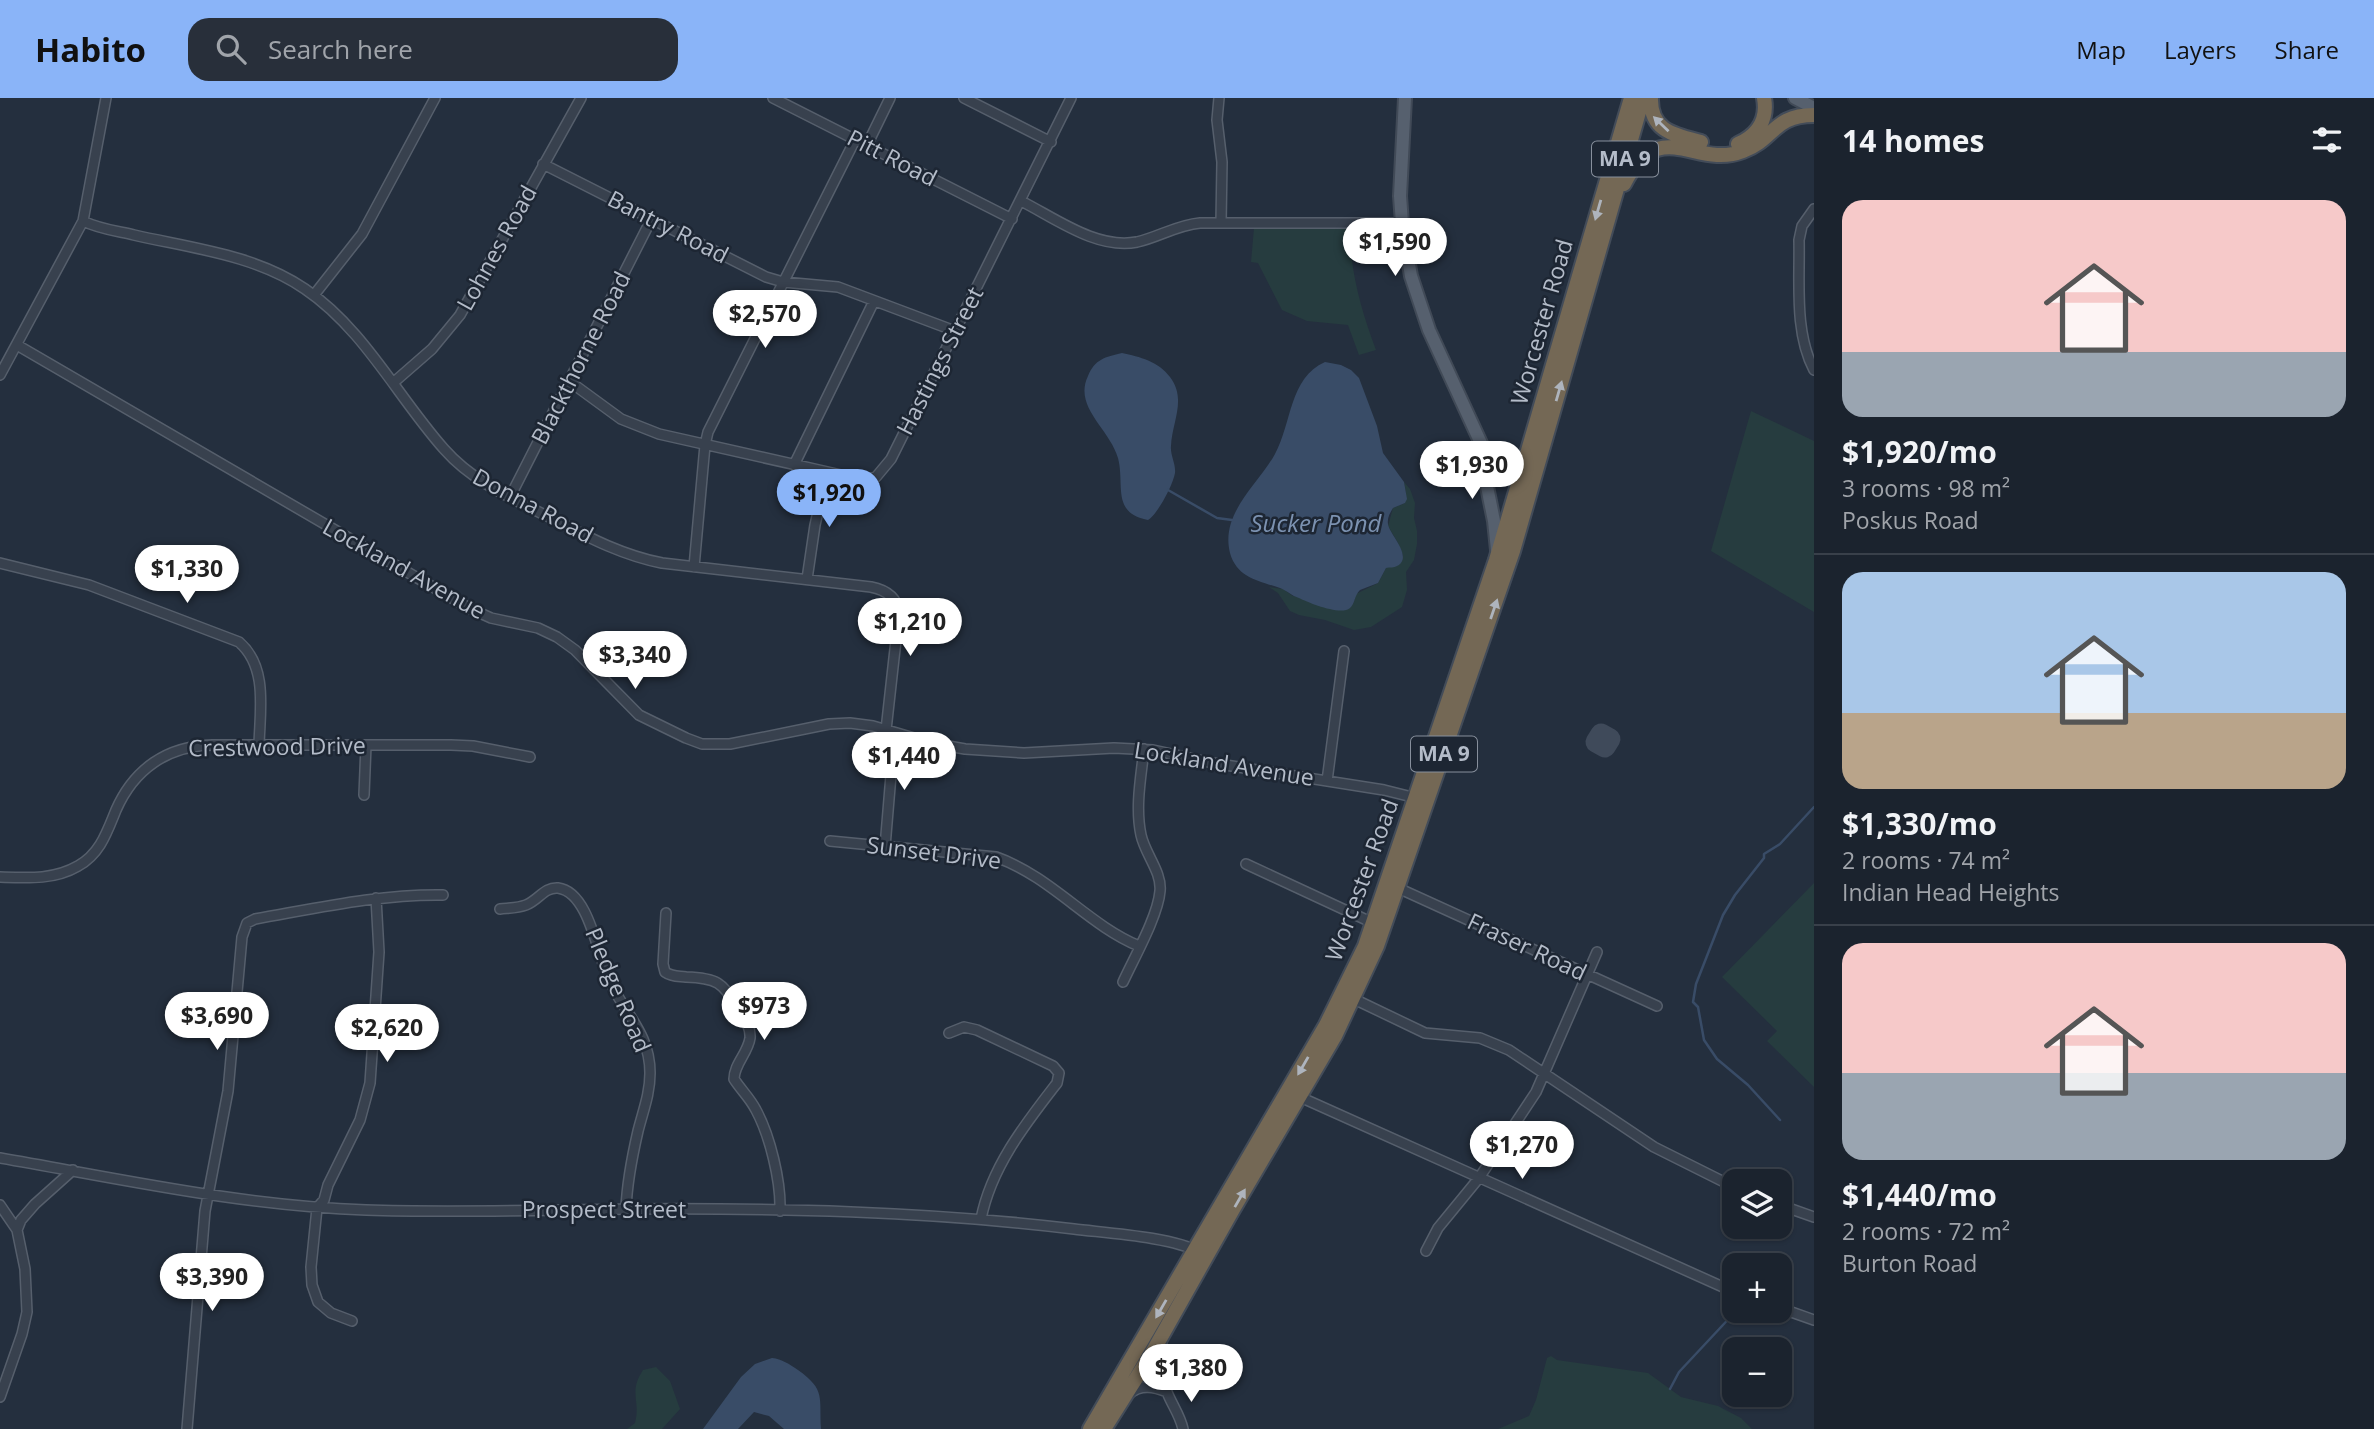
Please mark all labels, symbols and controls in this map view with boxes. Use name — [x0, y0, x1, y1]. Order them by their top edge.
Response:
search box — [188, 18, 678, 81]
text: Habito — [35, 27, 146, 72]
icon: search — [212, 30, 250, 68]
text: Search here — [268, 31, 413, 67]
text: Map — [2076, 33, 2126, 66]
text: Layers — [2164, 33, 2237, 66]
text: Share — [2275, 33, 2339, 66]
one-way arrow — [1653, 116, 1670, 132]
text: 14 homes — [1842, 120, 1985, 161]
street label: Pitt Road — [842, 121, 943, 193]
icon: filters — [2308, 121, 2346, 159]
road number: MA 9 — [1592, 141, 1658, 176]
street label: Lohnes Road — [448, 179, 544, 316]
street label: Bantry Road — [603, 182, 734, 270]
one-way arrow — [1592, 200, 1602, 221]
pin: $1,590 — [1338, 218, 1452, 278]
text: $1,590 — [1359, 225, 1431, 257]
street label: Worcester Road — [1502, 235, 1580, 408]
icon: home — [2031, 245, 2157, 371]
street label: Blackthorne Road — [523, 266, 637, 449]
street label: Hastings Street — [888, 281, 990, 440]
pin: $2,570 — [708, 290, 822, 350]
text: $2,570 — [729, 297, 801, 329]
one-way arrow — [1554, 380, 1564, 401]
text: $1,920/mo — [1842, 431, 1997, 472]
pin: $1,930 — [1415, 442, 1529, 501]
text: $1,930 — [1436, 448, 1508, 480]
street label: Donna Road — [468, 460, 599, 550]
pin: $1,920 — [772, 470, 886, 529]
text: 3 rooms · 98 m² — [1842, 472, 2010, 504]
text: $1,920 — [793, 476, 865, 508]
text: Poskus Road — [1842, 504, 1979, 536]
water label: Sucker Pond — [1251, 506, 1383, 539]
street label: Lockland Avenue — [317, 510, 492, 626]
pin: $1,330 — [130, 546, 244, 605]
text: $1,330 — [151, 552, 223, 584]
pin: $1,210 — [853, 598, 967, 658]
one-way arrow — [1489, 598, 1499, 619]
text: $1,210 — [874, 605, 946, 637]
icon: home — [2031, 617, 2157, 743]
pin: $3,340 — [578, 632, 692, 691]
text: $3,340 — [599, 638, 671, 670]
street label: Crestwood Drive — [188, 728, 366, 764]
pin: $1,440 — [847, 732, 961, 792]
street label: Lockland Avenue — [1132, 733, 1316, 793]
road number: MA 9 — [1411, 736, 1477, 772]
text: $1,440 — [868, 739, 940, 771]
street label: Worcester Road — [1317, 794, 1405, 965]
text: $1,330/mo — [1842, 803, 1997, 844]
street label: Sunset Drive — [865, 828, 1003, 876]
text: 2 rooms · 74 m² — [1842, 844, 2010, 876]
text: Indian Head Heights — [1842, 876, 2059, 908]
street label: Fraser Road — [1463, 905, 1592, 988]
street label: Pledge Road — [578, 922, 660, 1057]
pin: $973 — [723, 982, 805, 1042]
icon: home — [2031, 988, 2157, 1114]
text: $973 — [738, 989, 790, 1021]
pin: $3,690 — [160, 992, 274, 1052]
text: $3,690 — [181, 999, 253, 1031]
pin: $2,620 — [330, 1004, 444, 1064]
text: $2,620 — [351, 1011, 423, 1043]
one-way arrow — [1297, 1056, 1309, 1076]
pin: $1,270 — [1465, 1122, 1579, 1181]
text: $1,270 — [1486, 1128, 1558, 1160]
map controls — [1722, 1169, 1792, 1407]
button: layers — [1722, 1169, 1792, 1239]
text: $1,440/mo — [1842, 1174, 1997, 1215]
one-way arrow — [1234, 1188, 1246, 1207]
street label: Prospect Street — [522, 1193, 686, 1225]
text: 2 rooms · 72 m² — [1842, 1215, 2010, 1247]
text: Burton Road — [1842, 1247, 1977, 1279]
button: + — [1722, 1253, 1792, 1323]
pin: $3,390 — [155, 1254, 269, 1313]
text: $3,390 — [176, 1260, 248, 1292]
one-way arrow — [1155, 1299, 1167, 1319]
button: − — [1722, 1337, 1792, 1407]
pin: $1,380 — [1134, 1344, 1248, 1404]
text: $1,380 — [1155, 1351, 1227, 1383]

